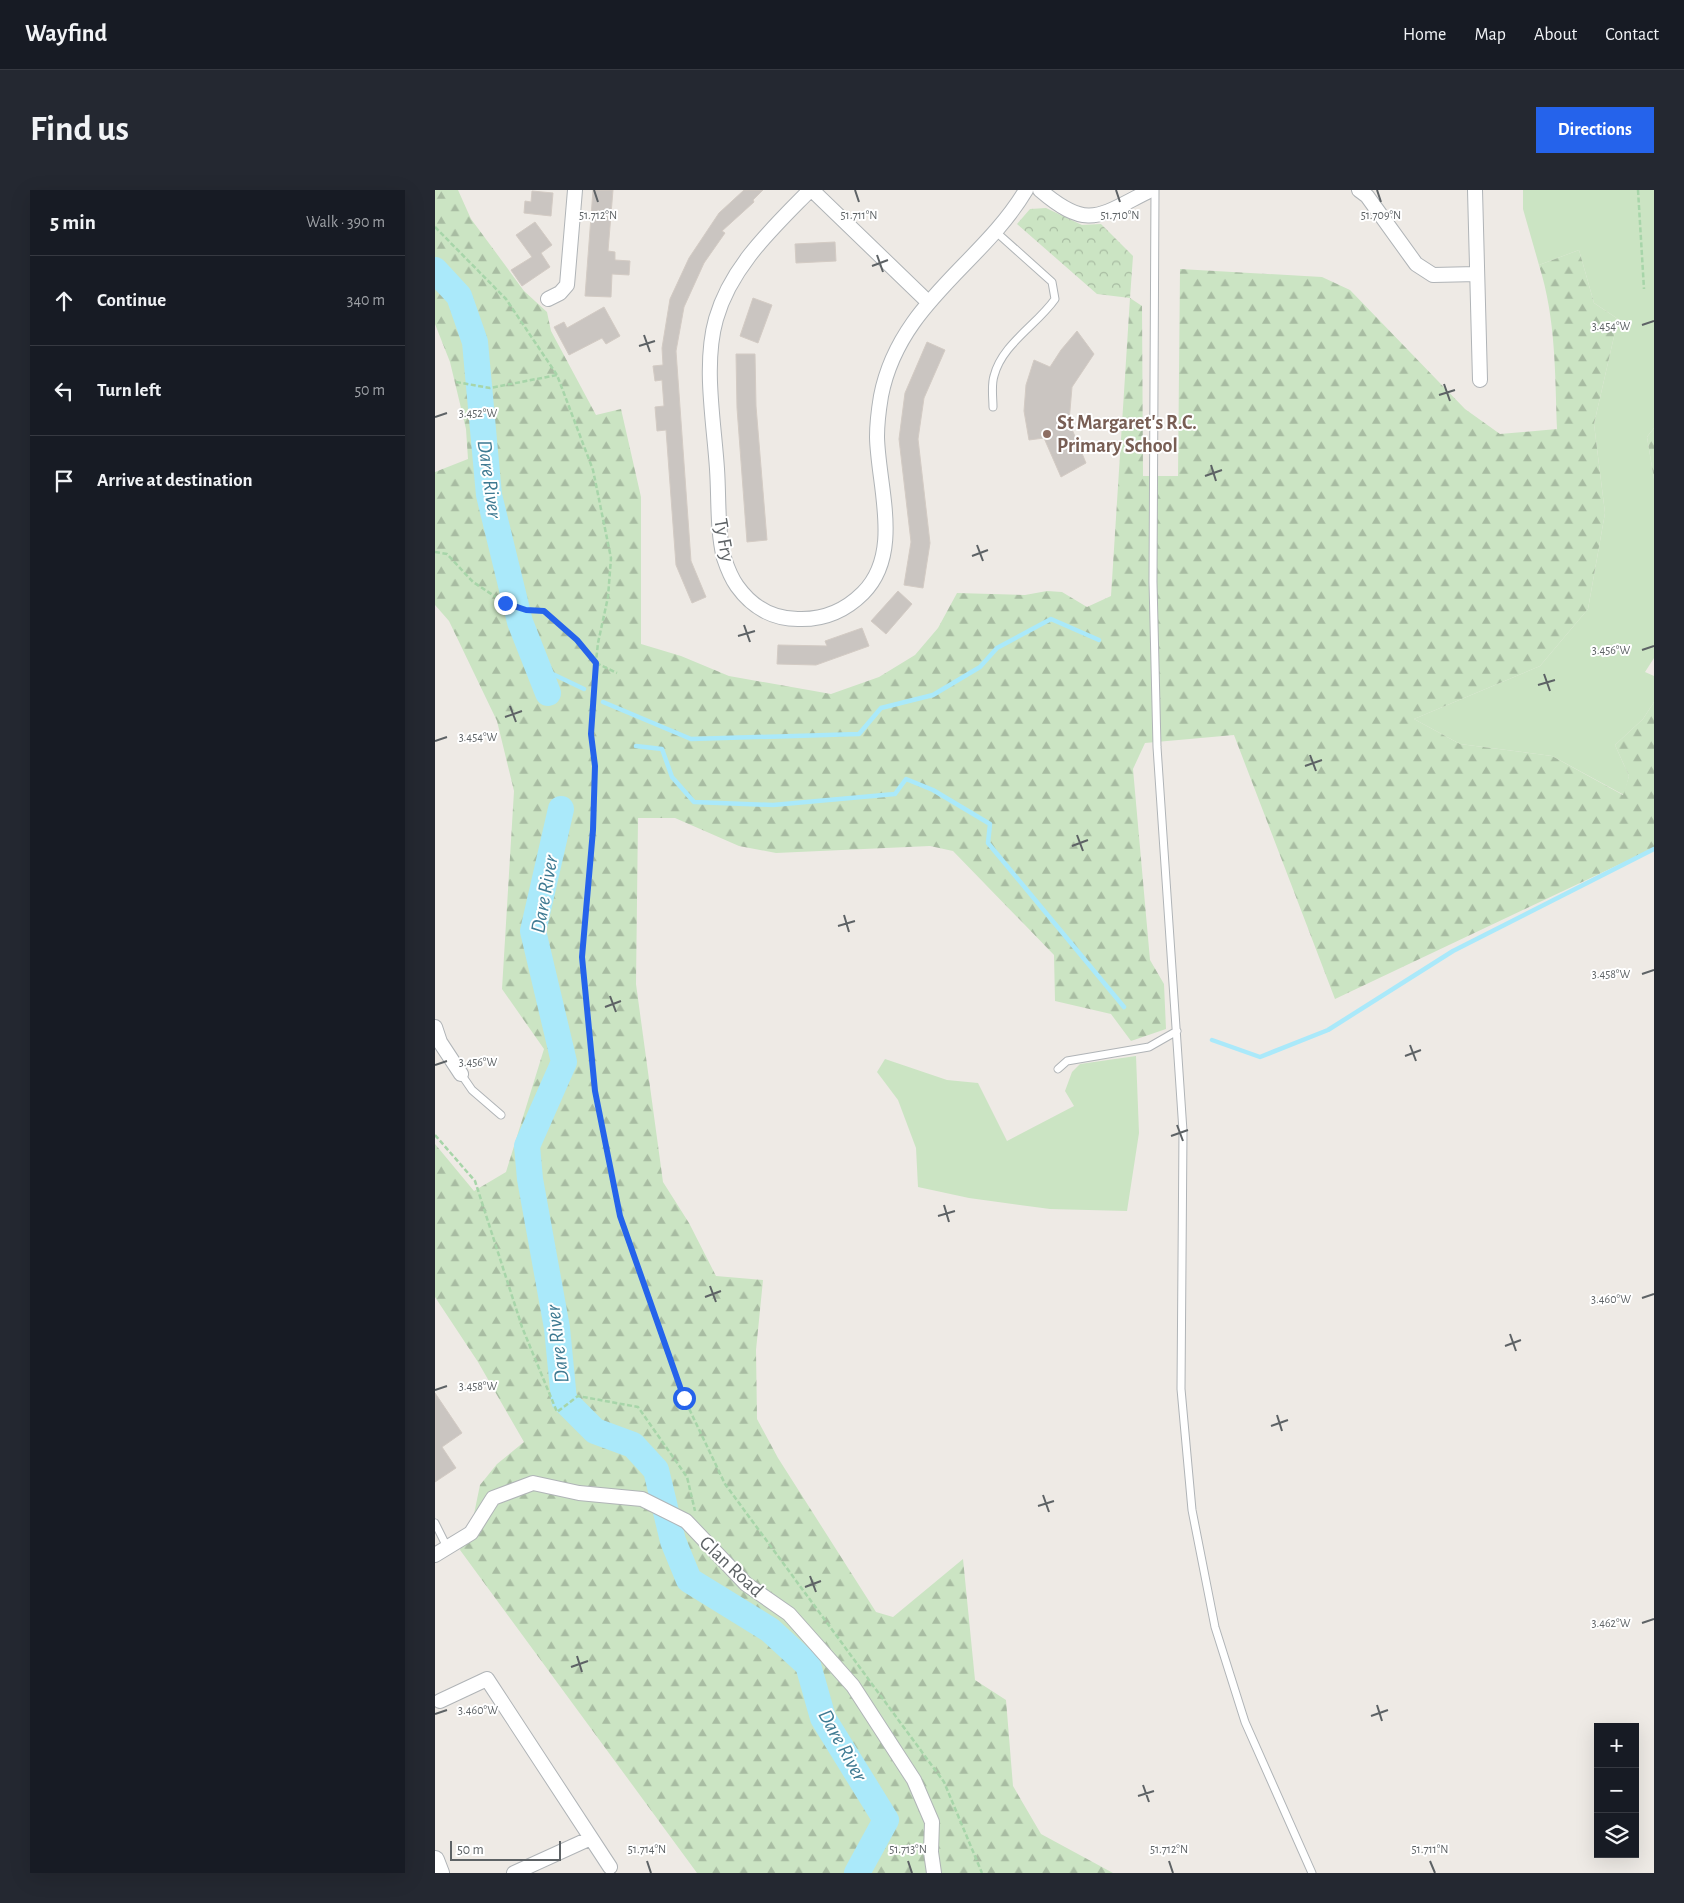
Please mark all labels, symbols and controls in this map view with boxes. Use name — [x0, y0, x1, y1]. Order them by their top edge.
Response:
text: Wayfind — [25, 22, 107, 46]
text: Home — [1403, 26, 1446, 44]
text: Map — [1474, 26, 1506, 44]
text: About — [1534, 26, 1577, 44]
text: Contact — [1605, 26, 1659, 44]
button: Directions — [1536, 107, 1654, 153]
text: Find us — [30, 112, 129, 147]
text: 51.712°N — [579, 209, 617, 221]
text: 51.711°N — [841, 209, 877, 221]
text: 51.710°N — [1100, 209, 1140, 221]
text: 51.709°N — [1361, 209, 1401, 221]
text: 5 min — [50, 212, 96, 233]
text: Walk · 390 m — [306, 214, 385, 230]
icon: ahead — [50, 287, 78, 315]
text: Continue — [97, 291, 166, 310]
text: 340 m — [347, 292, 385, 308]
text: 3.454°W — [1592, 320, 1631, 332]
icon: left — [50, 377, 78, 405]
text: Turn left — [97, 381, 161, 400]
text: 50 m — [354, 382, 385, 398]
text: 3.452°W — [459, 407, 497, 419]
place label: St Margaret's R.C. Primary School — [1057, 413, 1197, 456]
marker: St Margaret's R.C. Primary School — [1041, 428, 1053, 440]
water label: Dare River — [474, 439, 506, 521]
icon: arrive — [50, 467, 78, 495]
text: Arrive at destination — [97, 471, 253, 490]
street label: Ty Fry — [710, 517, 738, 564]
route end — [494, 592, 517, 615]
text: 3.456°W — [1592, 644, 1631, 656]
text: 3.454°W — [459, 731, 498, 743]
water label: Dare River — [527, 852, 562, 935]
text: 3.458°W — [1592, 968, 1631, 980]
text: 3.456°W — [459, 1056, 498, 1068]
text: 3.460°W — [1591, 1293, 1631, 1305]
water label: Dare River — [542, 1302, 573, 1384]
text: 3.458°W — [459, 1380, 498, 1392]
route start — [673, 1387, 696, 1410]
street label: Glan Road — [696, 1532, 767, 1601]
text: 3.462°W — [1592, 1617, 1631, 1629]
text: 3.460°W — [458, 1704, 498, 1716]
water label: Dare River — [814, 1706, 871, 1786]
map controls — [1594, 1723, 1639, 1858]
button: + — [1594, 1723, 1639, 1768]
button: − — [1594, 1768, 1639, 1813]
button: layers — [1594, 1813, 1639, 1858]
scale bar — [450, 1838, 561, 1861]
text: 50 m — [457, 1843, 484, 1857]
text: 51.714°N — [628, 1843, 666, 1855]
text: 51.713°N — [889, 1843, 927, 1855]
text: 51.712°N — [1150, 1843, 1188, 1855]
text: 51.711°N — [1412, 1843, 1448, 1855]

